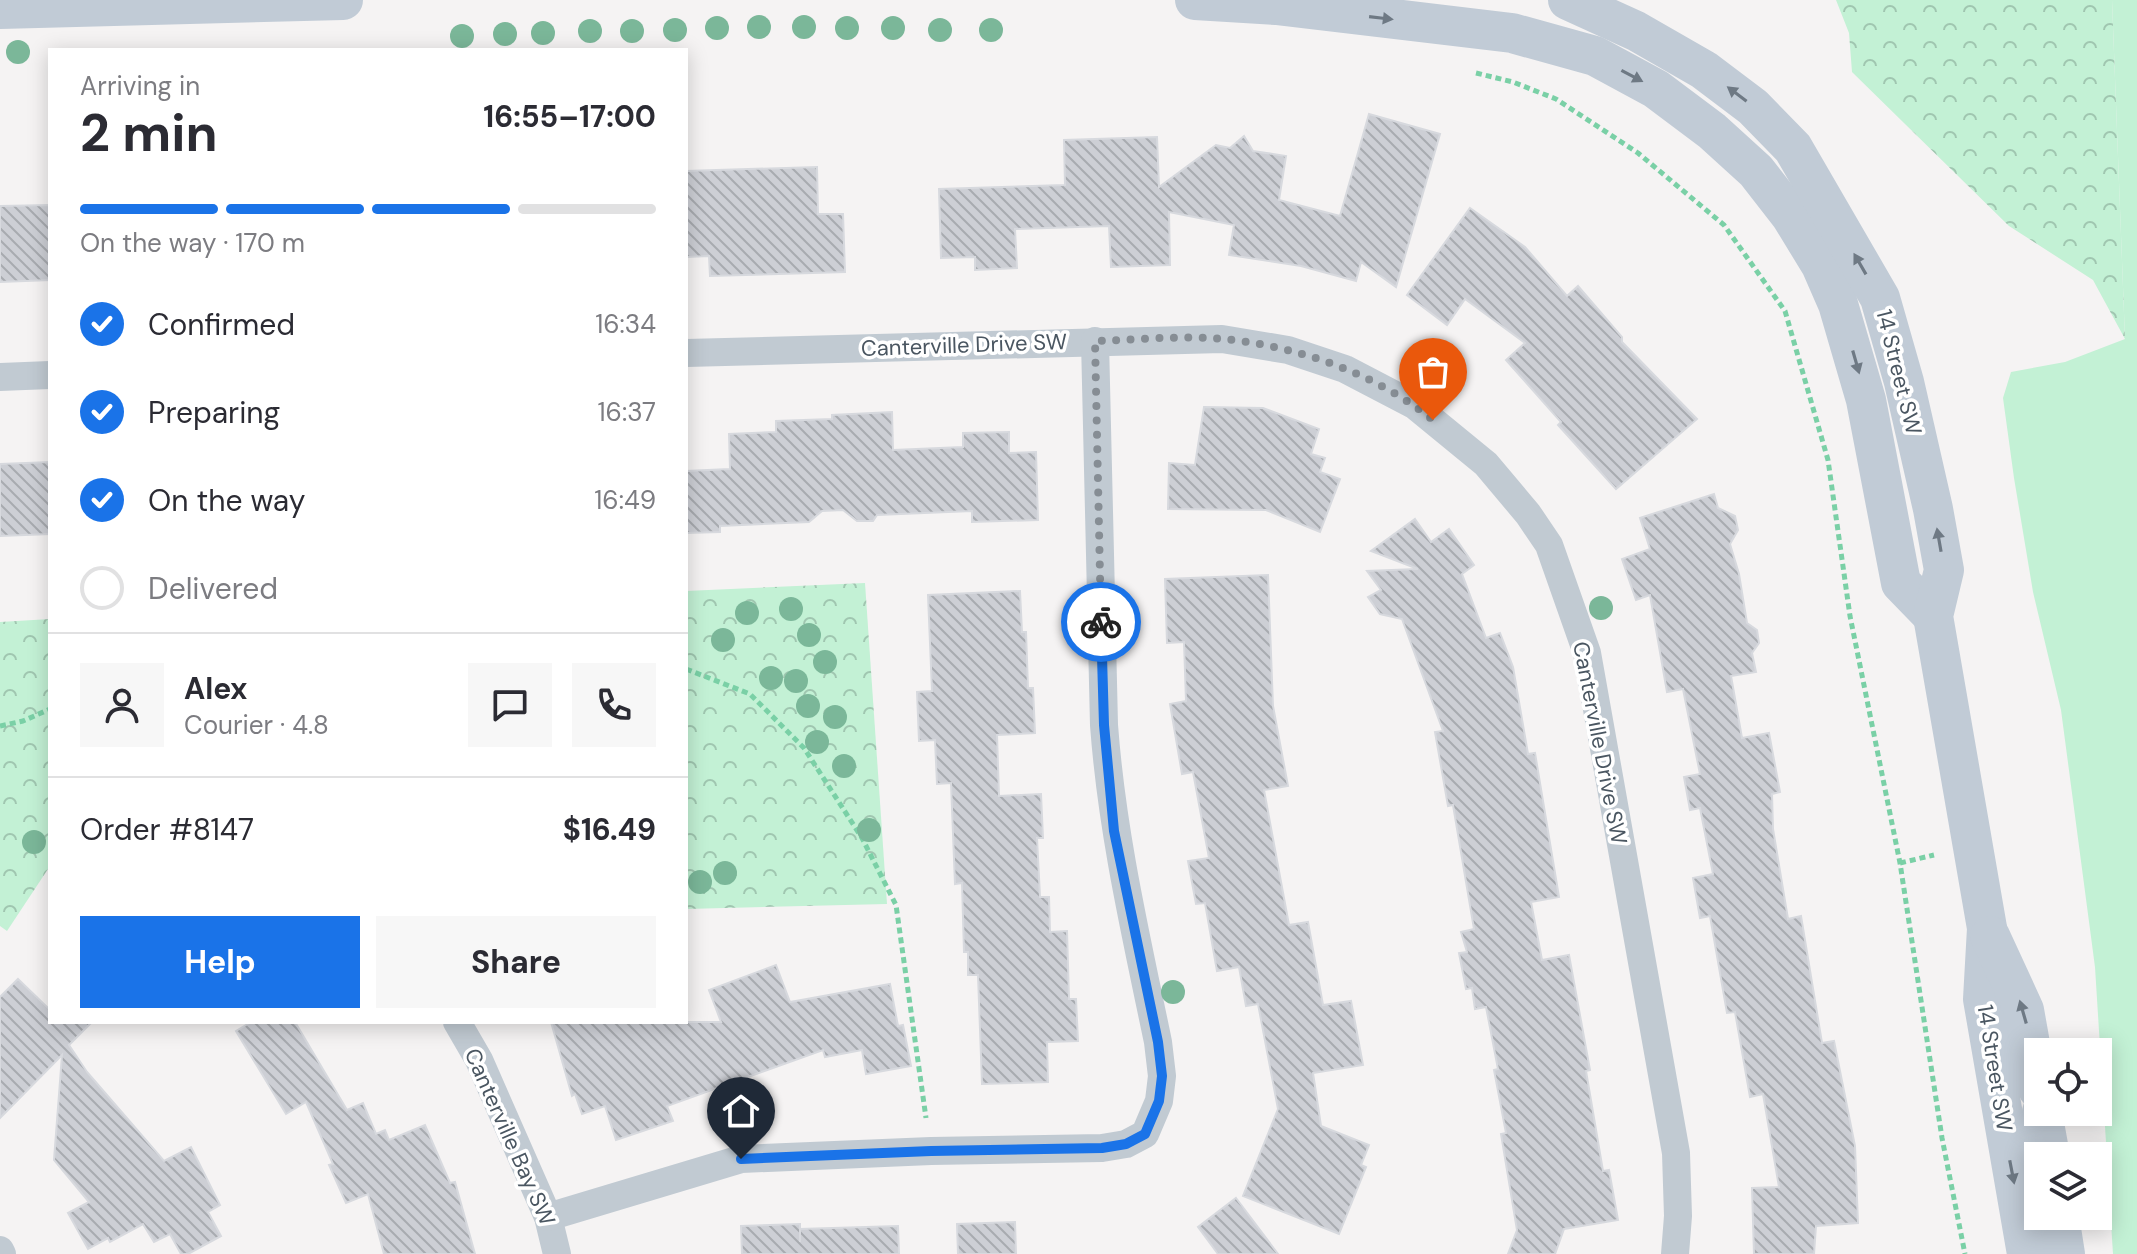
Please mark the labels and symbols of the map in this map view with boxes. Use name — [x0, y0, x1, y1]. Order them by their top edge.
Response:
one-way arrow — [1369, 12, 1394, 25]
one-way arrow — [1621, 68, 1643, 82]
one-way arrow — [1726, 87, 1747, 103]
one-way arrow — [1853, 253, 1867, 275]
street label: 14 Street SW — [1869, 306, 1929, 438]
street label: Canterville Drive SW — [861, 327, 1067, 363]
pin — [1399, 338, 1467, 420]
one-way arrow — [1850, 350, 1862, 375]
one-way arrow — [1932, 527, 1944, 552]
courier — [1061, 582, 1141, 662]
street label: Canterville Drive SW — [1566, 639, 1634, 847]
one-way arrow — [2016, 1000, 2029, 1024]
street label: 14 Street SW — [1971, 1003, 2019, 1133]
street label: Canterville Bay SW — [458, 1044, 562, 1230]
pin — [707, 1077, 775, 1159]
one-way arrow — [2006, 1159, 2018, 1184]

